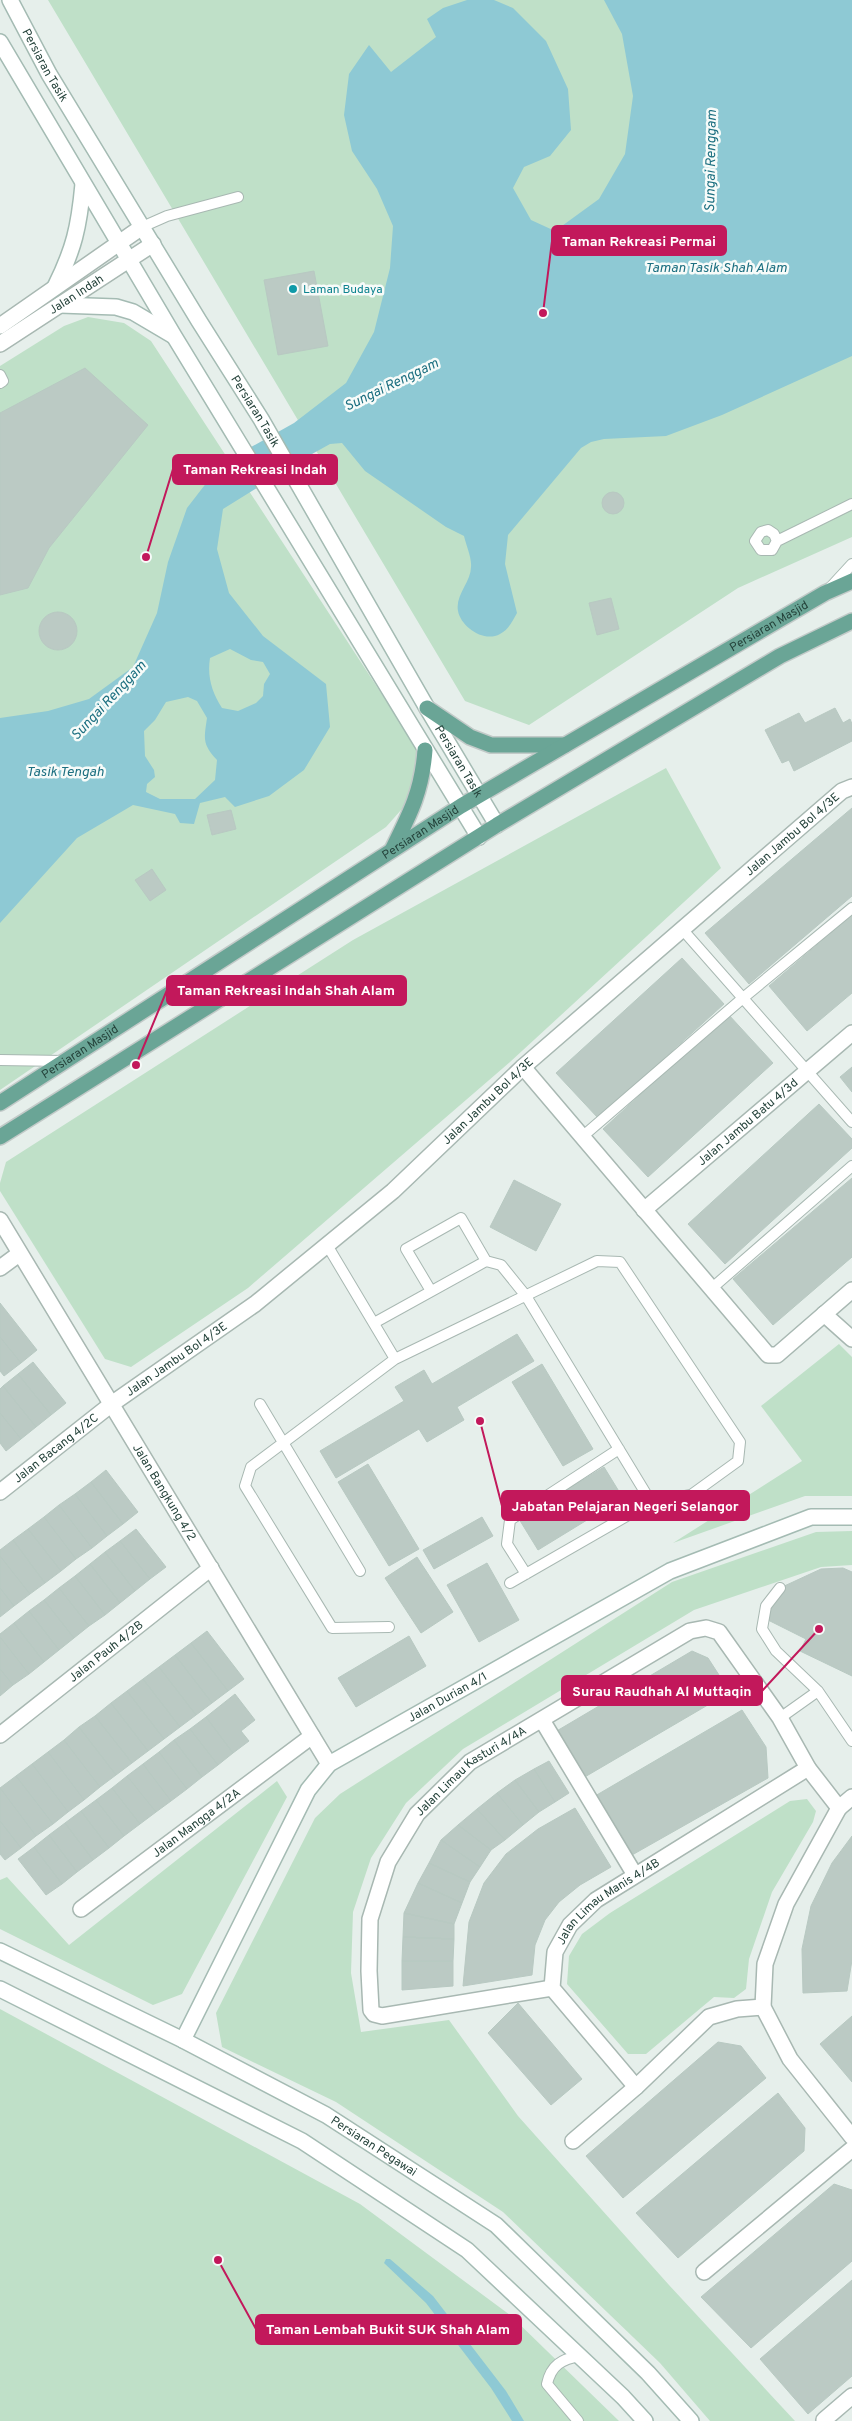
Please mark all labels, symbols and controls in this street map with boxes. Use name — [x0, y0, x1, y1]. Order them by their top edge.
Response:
street label: Persiaran Tasik — [18, 26, 71, 105]
water label: Sungai Renggam — [702, 109, 721, 212]
callout: Taman Rekreasi Permai — [552, 226, 726, 255]
text: Taman Rekreasi Permai — [562, 234, 716, 251]
water label: Taman Tasik Shah Alam — [645, 260, 787, 277]
street label: Jalan Indah — [46, 271, 107, 319]
place label: Laman Budaya — [303, 282, 382, 298]
marker: Laman Budaya — [287, 283, 299, 295]
water label: Sungai Renggam — [342, 355, 442, 415]
street label: Persiaran Tasik — [226, 373, 283, 451]
callout: Taman Rekreasi Indah — [173, 455, 337, 484]
text: Taman Rekreasi Indah — [183, 462, 327, 479]
street label: Persiaran Masjid — [727, 597, 812, 656]
water label: Sungai Renggam — [68, 657, 151, 744]
street label: Persiaran Tasik — [430, 723, 486, 801]
water label: Tasik Tengah — [26, 764, 104, 781]
street label: Jalan Jambu Bol 4/3E — [742, 789, 844, 880]
street label: Persiaran Masjid — [379, 802, 462, 864]
callout: Taman Rekreasi Indah Shah Alam — [167, 976, 406, 1005]
text: Taman Rekreasi Indah Shah Alam — [177, 983, 395, 1000]
street label: Persiaran Masjid — [39, 1022, 122, 1083]
street label: Jalan Jambu Bol 4/3E — [439, 1054, 537, 1149]
street label: Jalan Jambu Batu 4/3d — [695, 1075, 802, 1170]
street label: Jalan Jambu Bol 4/3E — [123, 1319, 231, 1401]
street label: Jalan Bacang 4/2C — [11, 1410, 102, 1487]
street label: Jalan Bangkung 4/2 — [128, 1441, 199, 1544]
callout: Jabatan Pelajaran Negeri Selangor — [502, 1491, 749, 1520]
text: Jabatan Pelajaran Negeri Selangor — [511, 1499, 739, 1516]
street label: Jalan Pauh 4/2B — [66, 1618, 147, 1686]
street label: Jalan Durian 4/1 — [405, 1669, 490, 1727]
callout: Surau Raudhah Al Muttaqin — [562, 1676, 762, 1705]
text: Surau Raudhah Al Muttaqin — [572, 1684, 752, 1701]
street label: Jalan Limau Kasturi 4/4A — [413, 1723, 530, 1820]
street label: Jalan Mangga 4/2A — [150, 1785, 244, 1862]
street label: Jalan Limau Manis 4/4B — [554, 1855, 663, 1948]
street label: Persiaran Pegawai — [327, 2113, 419, 2181]
callout: Taman Lembah Bukit SUK Shah Alam — [256, 2315, 521, 2344]
text: Taman Lembah Bukit SUK Shah Alam — [266, 2322, 510, 2339]

